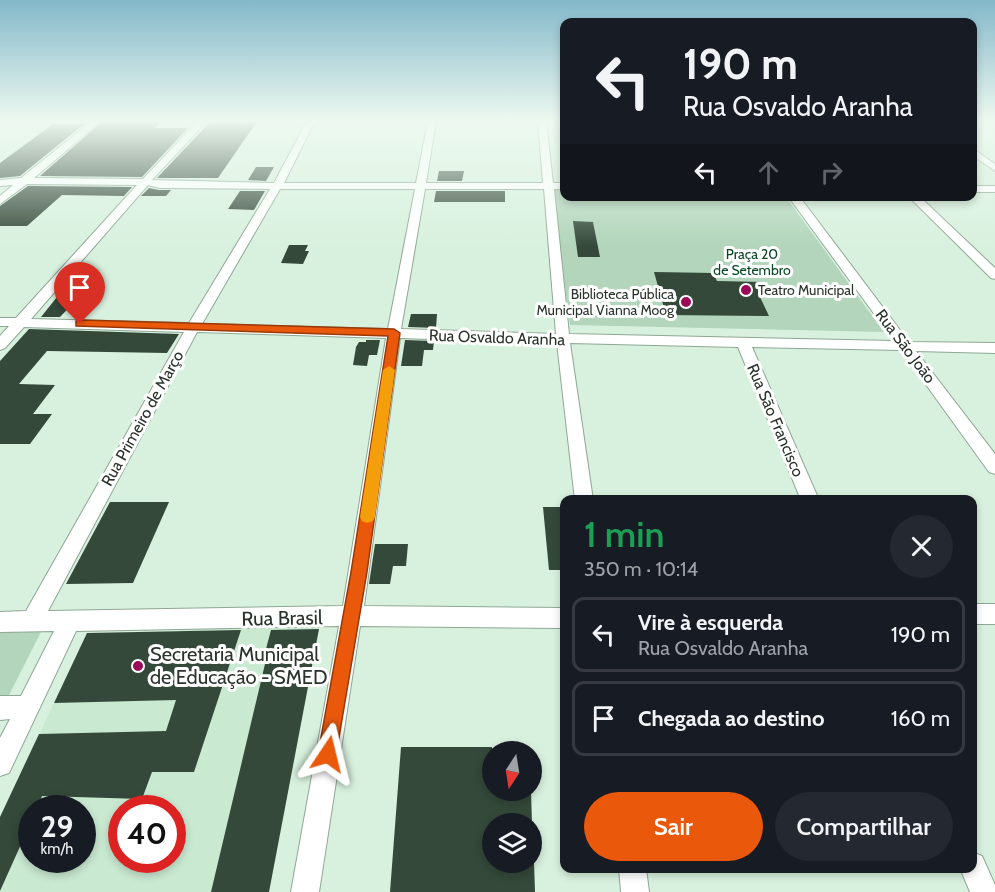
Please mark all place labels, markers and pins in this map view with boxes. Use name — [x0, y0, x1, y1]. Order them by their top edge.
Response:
pin — [54, 262, 105, 324]
place label: Teatro Municipal — [758, 281, 855, 299]
marker: Teatro Municipal — [739, 283, 753, 297]
place label: Biblioteca Pública Municipal Vianna Moog — [536, 285, 675, 319]
marker: Biblioteca Pública Municipal Vianna Moog — [679, 295, 693, 309]
place label: Secretaria Municipal de Educação - SMED — [150, 642, 327, 689]
marker: Secretaria Municipal de Educação - SMED — [131, 659, 145, 673]

